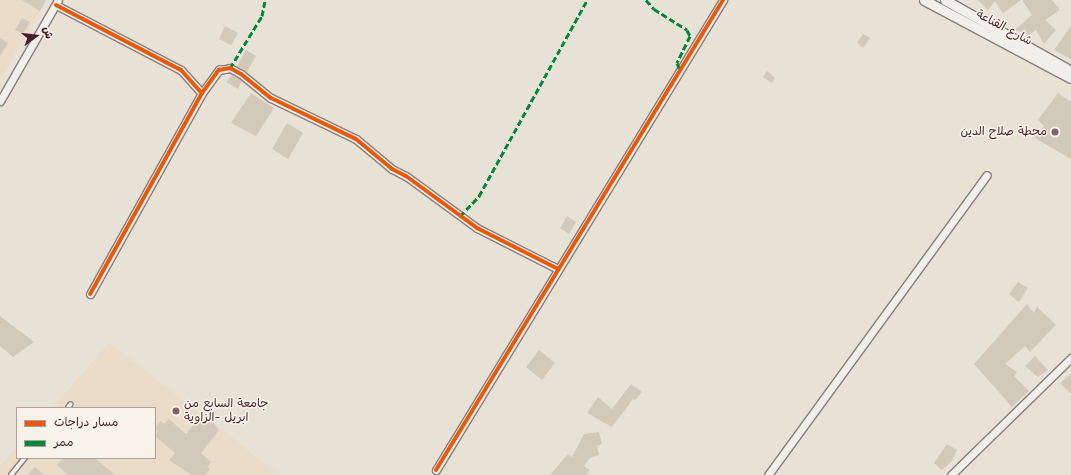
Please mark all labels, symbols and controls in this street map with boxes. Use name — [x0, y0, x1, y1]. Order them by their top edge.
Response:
street label: شارع القناعة — [974, 7, 1034, 49]
north arrow — [16, 16, 56, 56]
text: ش — [39, 25, 57, 41]
place label: محطة صلاح الدين — [960, 125, 1047, 139]
marker: محطة صلاح الدين — [1050, 127, 1060, 137]
place label: جامعة السابع من ابريل -الزاوية — [184, 397, 269, 425]
marker: جامعة السابع من ابريل -الزاوية — [171, 406, 181, 416]
legend — [16, 407, 156, 459]
text: مسار دراجات — [54, 414, 118, 430]
text: ممر — [54, 434, 73, 450]

